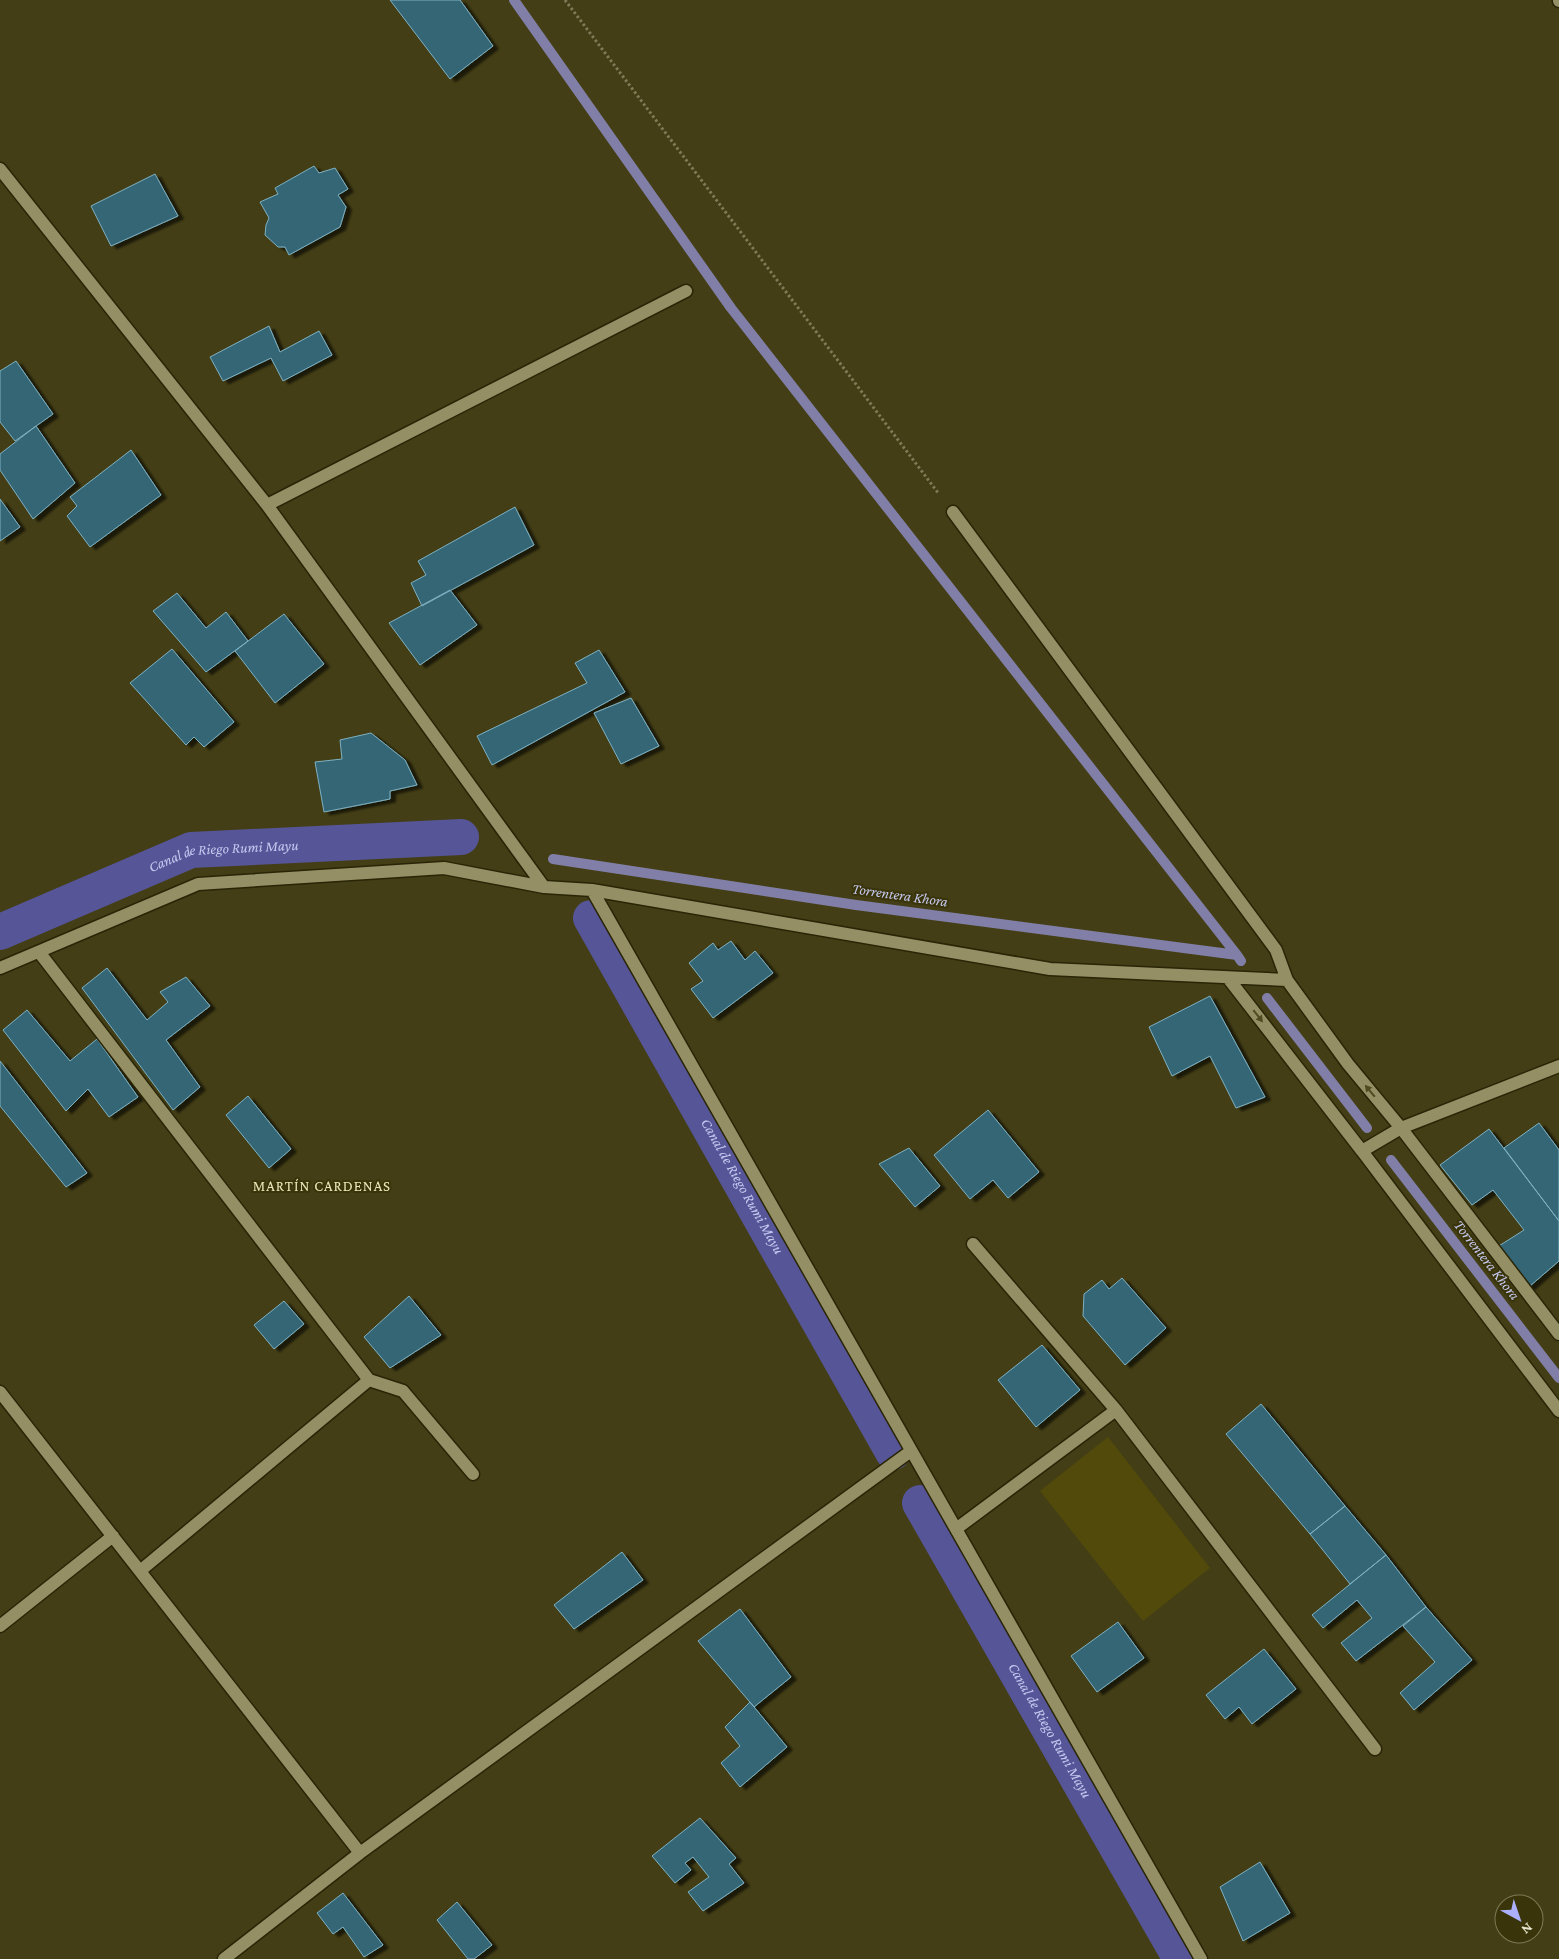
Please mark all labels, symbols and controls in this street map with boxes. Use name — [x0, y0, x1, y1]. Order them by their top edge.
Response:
water label: Canal de Riego Rumi Mayu — [146, 837, 299, 875]
water label: Torrentera Khora — [851, 880, 949, 910]
one-way arrow — [1253, 1009, 1263, 1023]
one-way arrow — [1365, 1085, 1376, 1098]
water label: Canal de Riego Rumi Mayu — [698, 1116, 788, 1257]
district label: MARTÍN CARDENAS — [253, 1178, 391, 1194]
water label: Torrentera Khora — [1451, 1217, 1523, 1303]
water label: Canal de Riego Rumi Mayu — [1005, 1660, 1095, 1801]
north arrow — [1494, 1894, 1544, 1944]
text: N — [1518, 1920, 1536, 1938]

